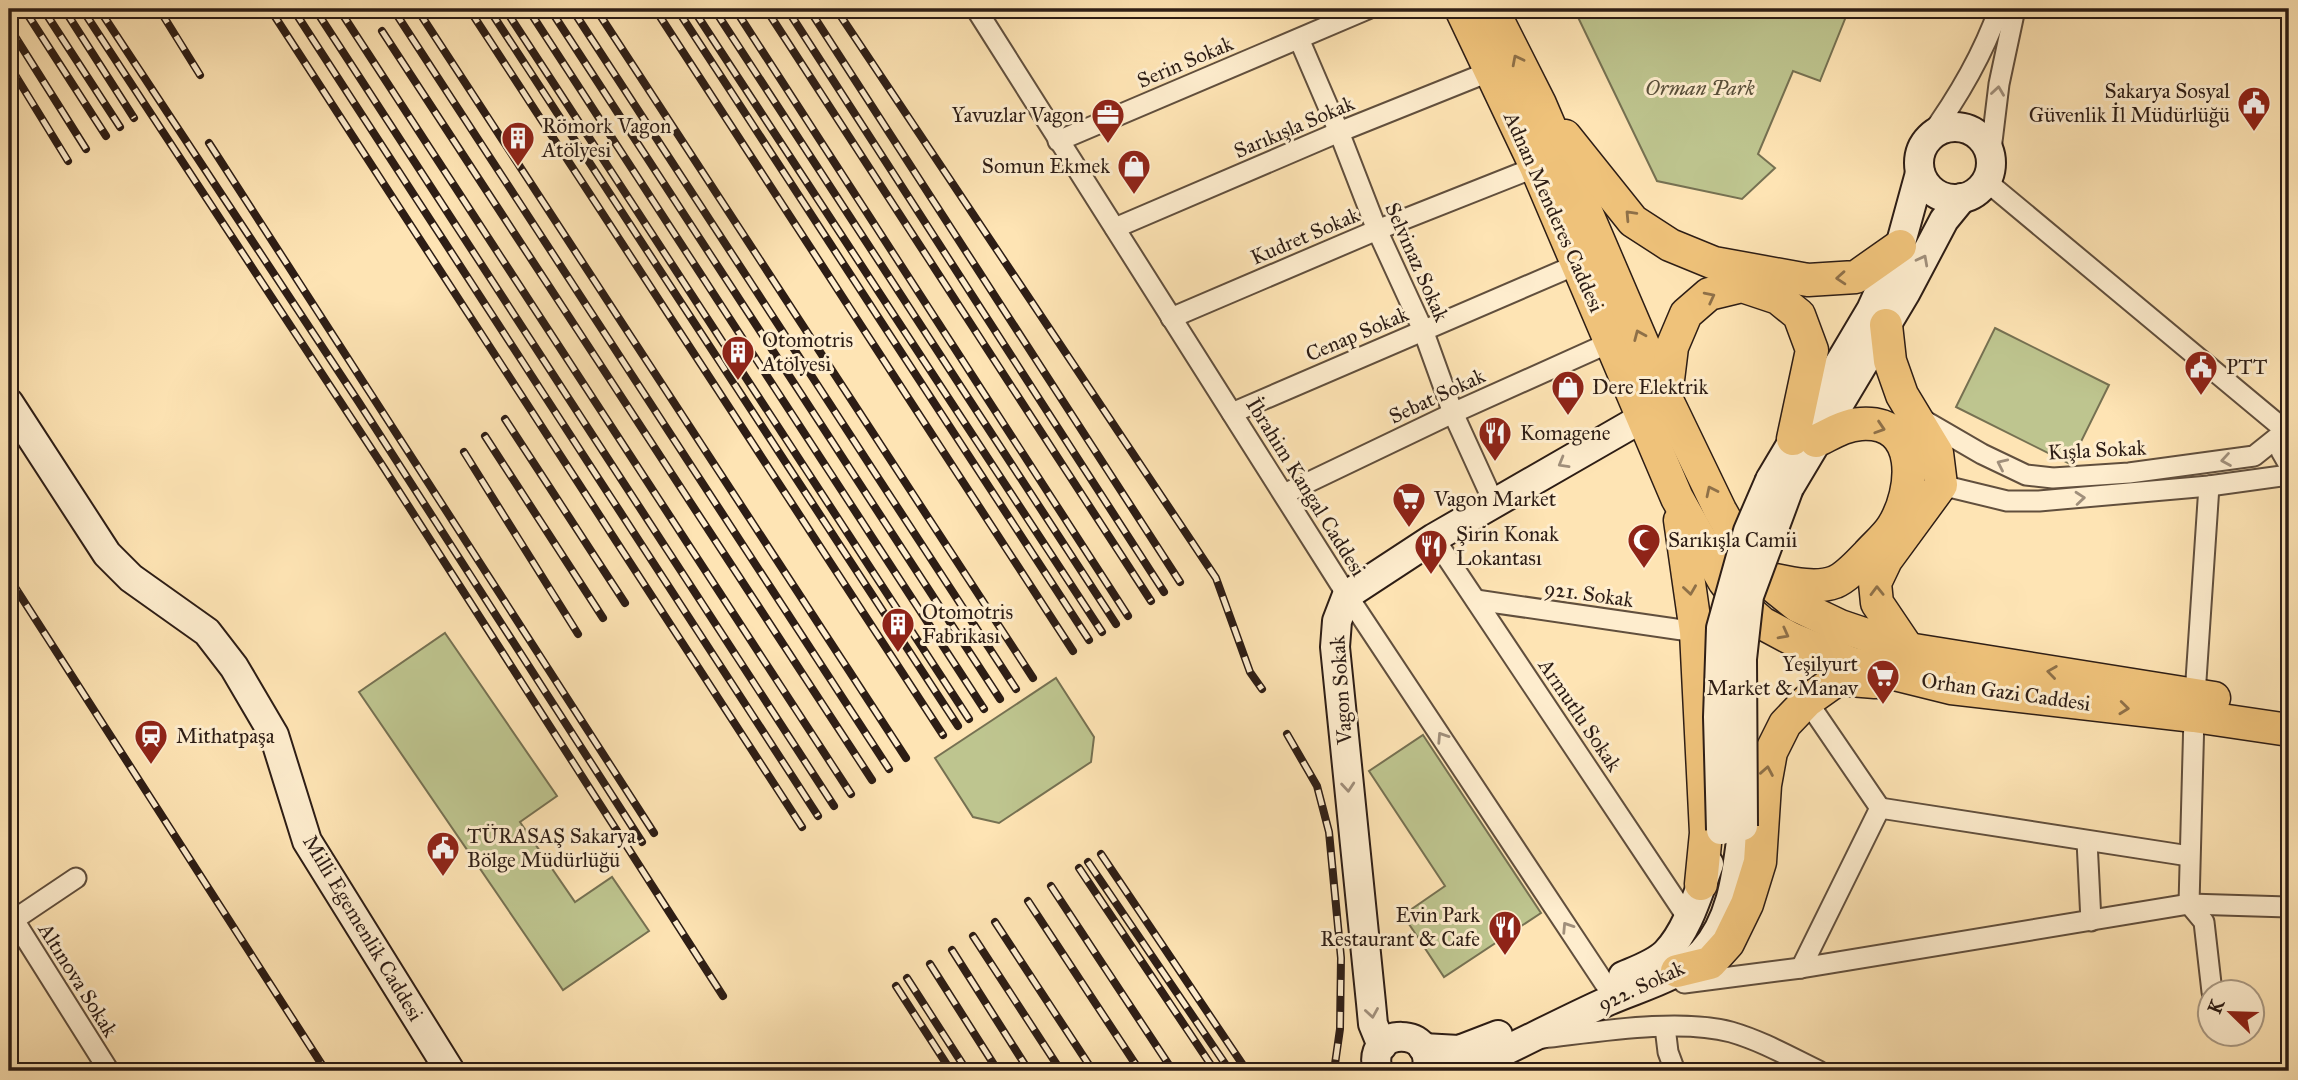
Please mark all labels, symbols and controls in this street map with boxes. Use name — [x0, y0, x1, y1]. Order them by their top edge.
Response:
street label: Serin Sokak — [1133, 30, 1237, 94]
one-way arrow — [1512, 55, 1526, 67]
park label: Orman Park — [1645, 75, 1755, 101]
place label: Sakarya Sosyal Güvenlik İl Müdürlüğü — [2029, 78, 2230, 128]
public building icon: Sakarya Sosyal Güvenlik İl Müdürlüğü — [2235, 84, 2273, 133]
one-way arrow — [1991, 85, 2006, 96]
street label: Sarıkışla Sokak — [1230, 90, 1358, 164]
office icon: Yavuzlar Vagon — [1089, 96, 1127, 145]
place label: Yavuzlar Vagon — [952, 102, 1084, 128]
street label: Adnan Menderes Caddesi — [1498, 107, 1610, 316]
place label: Römork Vagon Atölyesi — [541, 113, 671, 163]
building icon: Römork Vagon Atölyesi — [499, 119, 537, 168]
shop icon: Somun Ekmek — [1115, 147, 1153, 196]
place label: Somun Ekmek — [982, 153, 1110, 179]
street label: Selvinaz Sokak — [1379, 198, 1455, 326]
street label: Kudret Sokak — [1247, 201, 1364, 271]
one-way arrow — [1625, 210, 1638, 223]
one-way arrow — [1915, 255, 1928, 267]
one-way arrow — [1836, 270, 1847, 285]
one-way arrow — [1703, 291, 1715, 305]
street label: Cenap Sokak — [1302, 301, 1413, 367]
place label: Otomotris Atölyesi — [761, 327, 853, 377]
one-way arrow — [1633, 330, 1647, 342]
building icon: Otomotris Atölyesi — [719, 333, 757, 382]
public building icon: PTT — [2182, 348, 2220, 397]
place label: PTT — [2226, 354, 2267, 380]
street label: Sebat Sokak — [1385, 362, 1489, 430]
shop icon: Dere Elektrik — [1549, 368, 1587, 417]
place label: Dere Elektrik — [1592, 374, 1708, 400]
street label: İbrahim Kangal Caddesi — [1240, 393, 1372, 581]
restaurant icon: Komagene — [1476, 414, 1514, 463]
place label: Komagene — [1520, 420, 1611, 446]
one-way arrow — [1873, 420, 1885, 435]
street label: Kışla Sokak — [2047, 434, 2147, 466]
one-way arrow — [2220, 452, 2232, 467]
one-way arrow — [1558, 455, 1571, 468]
one-way arrow — [1997, 458, 2010, 472]
supermarket icon: Vagon Market — [1390, 480, 1428, 529]
place label: Vagon Market — [1433, 486, 1557, 512]
one-way arrow — [1706, 486, 1720, 498]
one-way arrow — [2075, 491, 2086, 506]
place label: Şirin Konak Lokantası — [1456, 521, 1559, 571]
mosque icon: Sarıkışla Camii — [1625, 521, 1663, 570]
restaurant icon: Şirin Konak Lokantası — [1412, 527, 1450, 576]
place label: Sarıkışla Camii — [1668, 527, 1797, 553]
street label: 921. Sokak — [1543, 575, 1636, 613]
one-way arrow — [1682, 584, 1697, 595]
one-way arrow — [1869, 585, 1885, 596]
place label: Otomotris Fabrikası — [922, 599, 1013, 649]
building icon: Otomotris Fabrikası — [879, 605, 917, 654]
one-way arrow — [1777, 626, 1789, 639]
street label: Vagon Sokak — [1324, 634, 1358, 746]
place label: Yeşilyurt Market & Manav — [1706, 651, 1859, 701]
street label: Armutlu Sokak — [1532, 653, 1627, 777]
supermarket icon: Yeşilyurt Market & Manav — [1864, 657, 1902, 706]
one-way arrow — [2046, 665, 2058, 680]
street label: Orhan Gazi Caddesi — [1920, 667, 2093, 717]
one-way arrow — [2118, 700, 2129, 715]
station icon: Mithatpaşa — [132, 717, 170, 766]
place label: Mithatpaşa — [176, 723, 275, 749]
one-way arrow — [1437, 732, 1450, 745]
one-way arrow — [1759, 765, 1774, 777]
one-way arrow — [1341, 781, 1356, 793]
place label: TÜRASAŞ Sakarya Bölge Müdürlüğü — [467, 823, 636, 873]
public building icon: TÜRASAŞ Sakarya Bölge Müdürlüğü — [424, 829, 462, 878]
street label: Milli Egemenlik Caddesi — [297, 830, 429, 1026]
place label: Evin Park Restaurant & Cafe — [1320, 902, 1480, 952]
restaurant icon: Evin Park Restaurant & Cafe — [1486, 908, 1524, 957]
street label: Altınova Sokak — [32, 917, 123, 1042]
one-way arrow — [1563, 922, 1575, 935]
street label: 922. Sokak — [1594, 955, 1689, 1017]
north arrow — [2196, 978, 2266, 1048]
text: K — [2203, 994, 2230, 1017]
one-way arrow — [1364, 1007, 1379, 1019]

